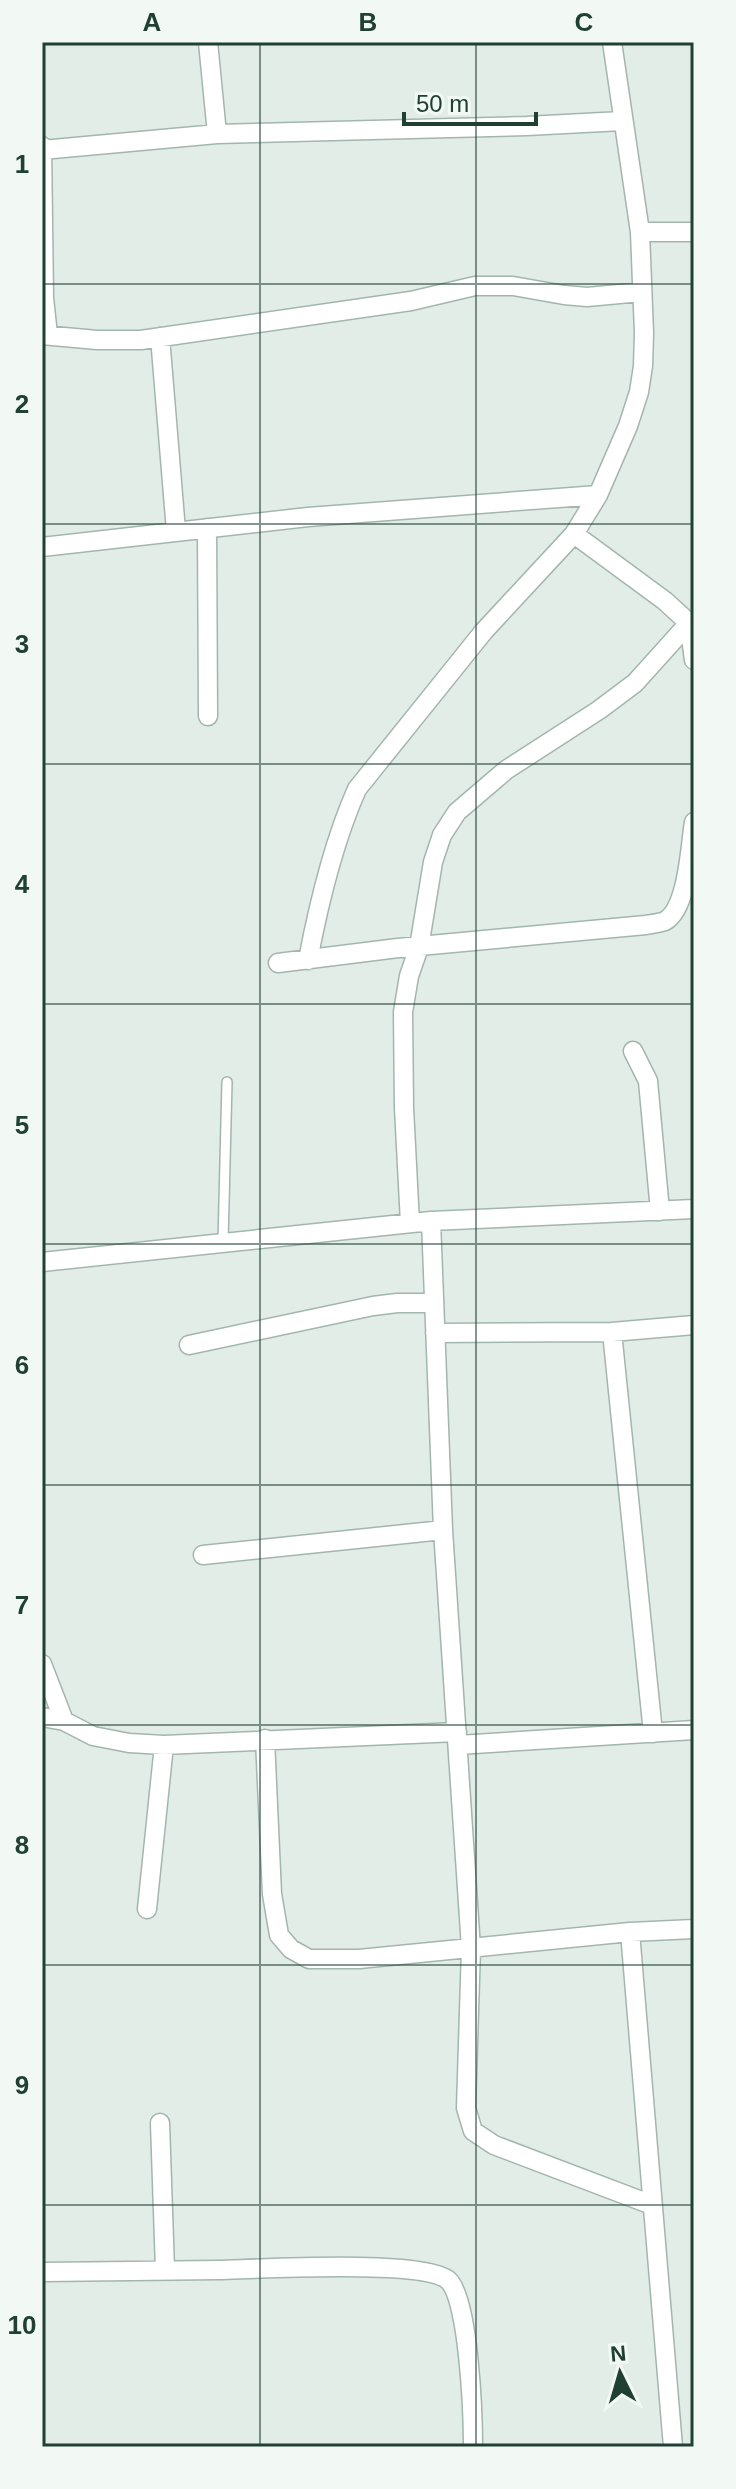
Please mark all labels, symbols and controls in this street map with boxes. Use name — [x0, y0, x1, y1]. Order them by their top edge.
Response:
text: A — [143, 7, 162, 37]
text: B — [359, 7, 377, 37]
text: C — [575, 7, 594, 37]
scale bar — [404, 76, 536, 126]
text: 50 m — [416, 90, 469, 117]
text: 1 — [15, 149, 29, 179]
text: 2 — [15, 389, 29, 419]
text: 3 — [15, 629, 29, 659]
text: 4 — [15, 869, 30, 899]
text: 5 — [15, 1110, 29, 1140]
text: 6 — [15, 1350, 29, 1380]
text: 7 — [15, 1590, 29, 1620]
text: 8 — [15, 1830, 29, 1860]
text: 9 — [15, 2070, 29, 2100]
text: 10 — [8, 2310, 36, 2340]
north arrow — [580, 2333, 660, 2413]
text: N — [609, 2340, 627, 2367]

